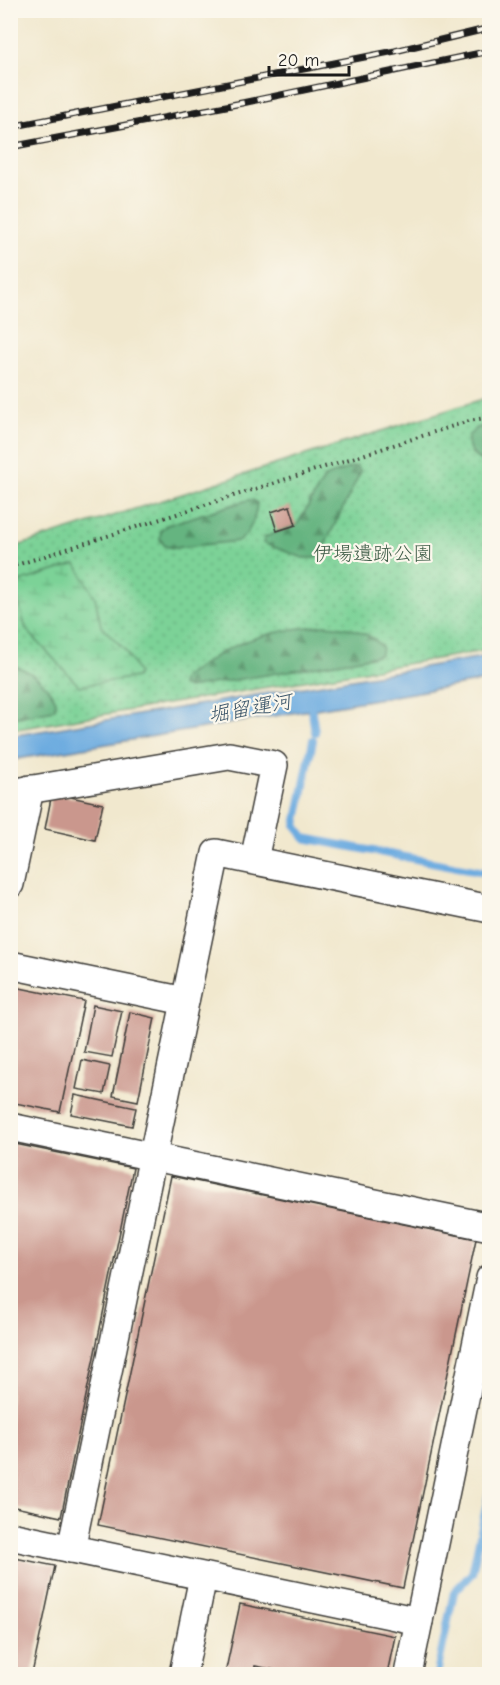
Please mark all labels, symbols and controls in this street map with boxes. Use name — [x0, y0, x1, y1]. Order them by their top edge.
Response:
scale bar — [269, 39, 348, 77]
text: 20 m — [278, 50, 319, 71]
park label: 伊場遺跡公園 — [313, 542, 433, 565]
water label: 堀留運河 — [207, 688, 296, 727]

